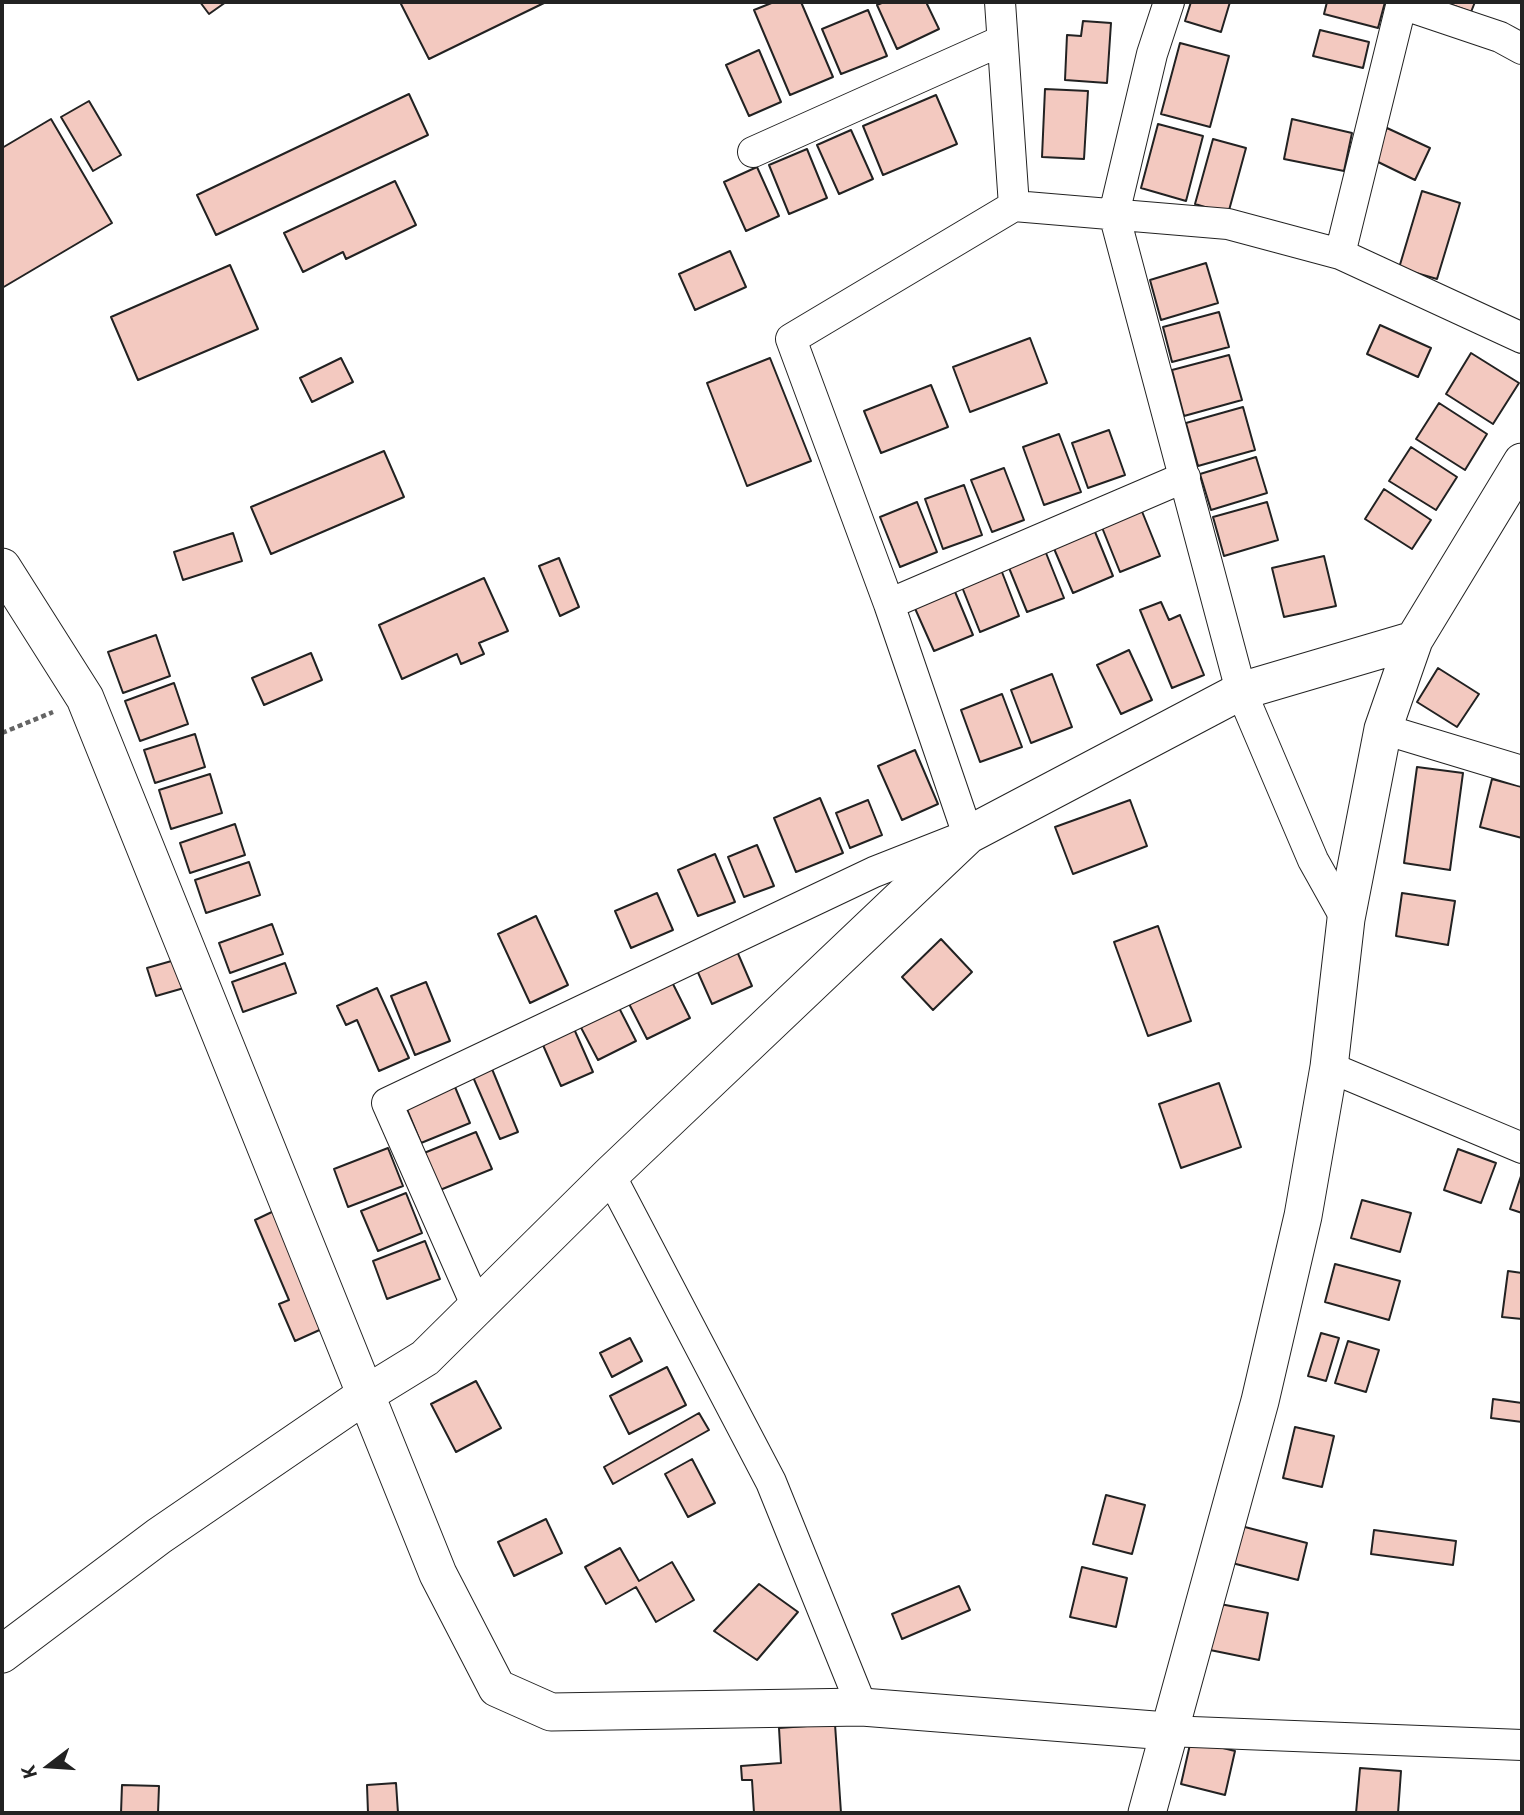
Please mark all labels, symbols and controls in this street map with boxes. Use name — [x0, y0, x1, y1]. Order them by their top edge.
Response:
north arrow — [14, 1731, 84, 1801]
text: K — [15, 1762, 43, 1782]

